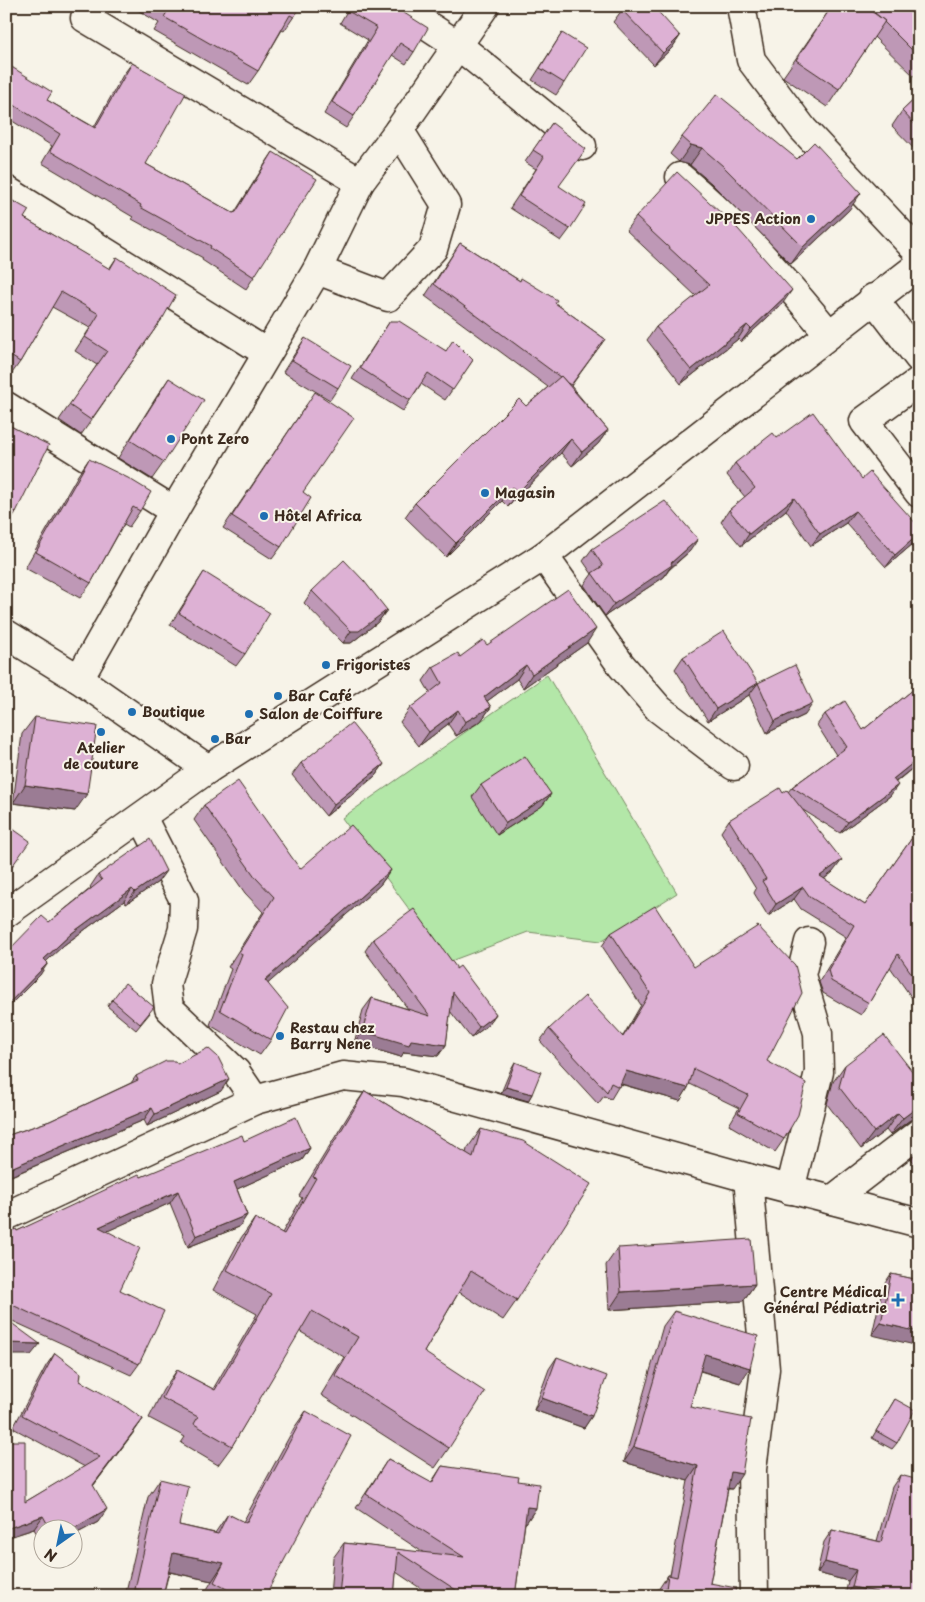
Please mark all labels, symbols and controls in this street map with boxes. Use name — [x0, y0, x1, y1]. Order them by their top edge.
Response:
place label: JPPES Action — [706, 208, 801, 229]
marker: JPPES Action — [805, 213, 817, 225]
place label: Pont Zero — [181, 428, 249, 449]
marker: Pont Zero — [165, 433, 177, 445]
place label: Magasin — [495, 482, 555, 503]
marker: Magasin — [479, 487, 491, 499]
place label: Hôtel Africa — [274, 505, 362, 526]
marker: Hôtel Africa — [258, 510, 270, 522]
place label: Frigoristes — [336, 654, 411, 675]
marker: Frigoristes — [320, 659, 332, 671]
place label: Bar Café — [288, 685, 352, 706]
marker: Bar Café — [272, 690, 284, 702]
place label: Boutique — [142, 701, 205, 722]
place label: Salon de Coiffure — [259, 703, 383, 724]
marker: Boutique — [126, 706, 138, 718]
marker: Salon de Coiffure — [243, 708, 255, 720]
marker: Atelier de couture — [95, 726, 107, 738]
place label: Bar — [225, 728, 252, 749]
marker: Bar — [209, 733, 221, 745]
place label: Atelier de couture — [63, 737, 139, 774]
place label: Restau chez Barry Nene — [290, 1017, 374, 1054]
marker: Restau chez Barry Nene — [274, 1030, 286, 1042]
place label: Centre Médical Général Pédiatrie — [764, 1281, 887, 1318]
marker: Centre Médical Général Pédiatrie — [891, 1293, 905, 1307]
north arrow — [32, 1520, 82, 1570]
text: N — [40, 1543, 61, 1567]

